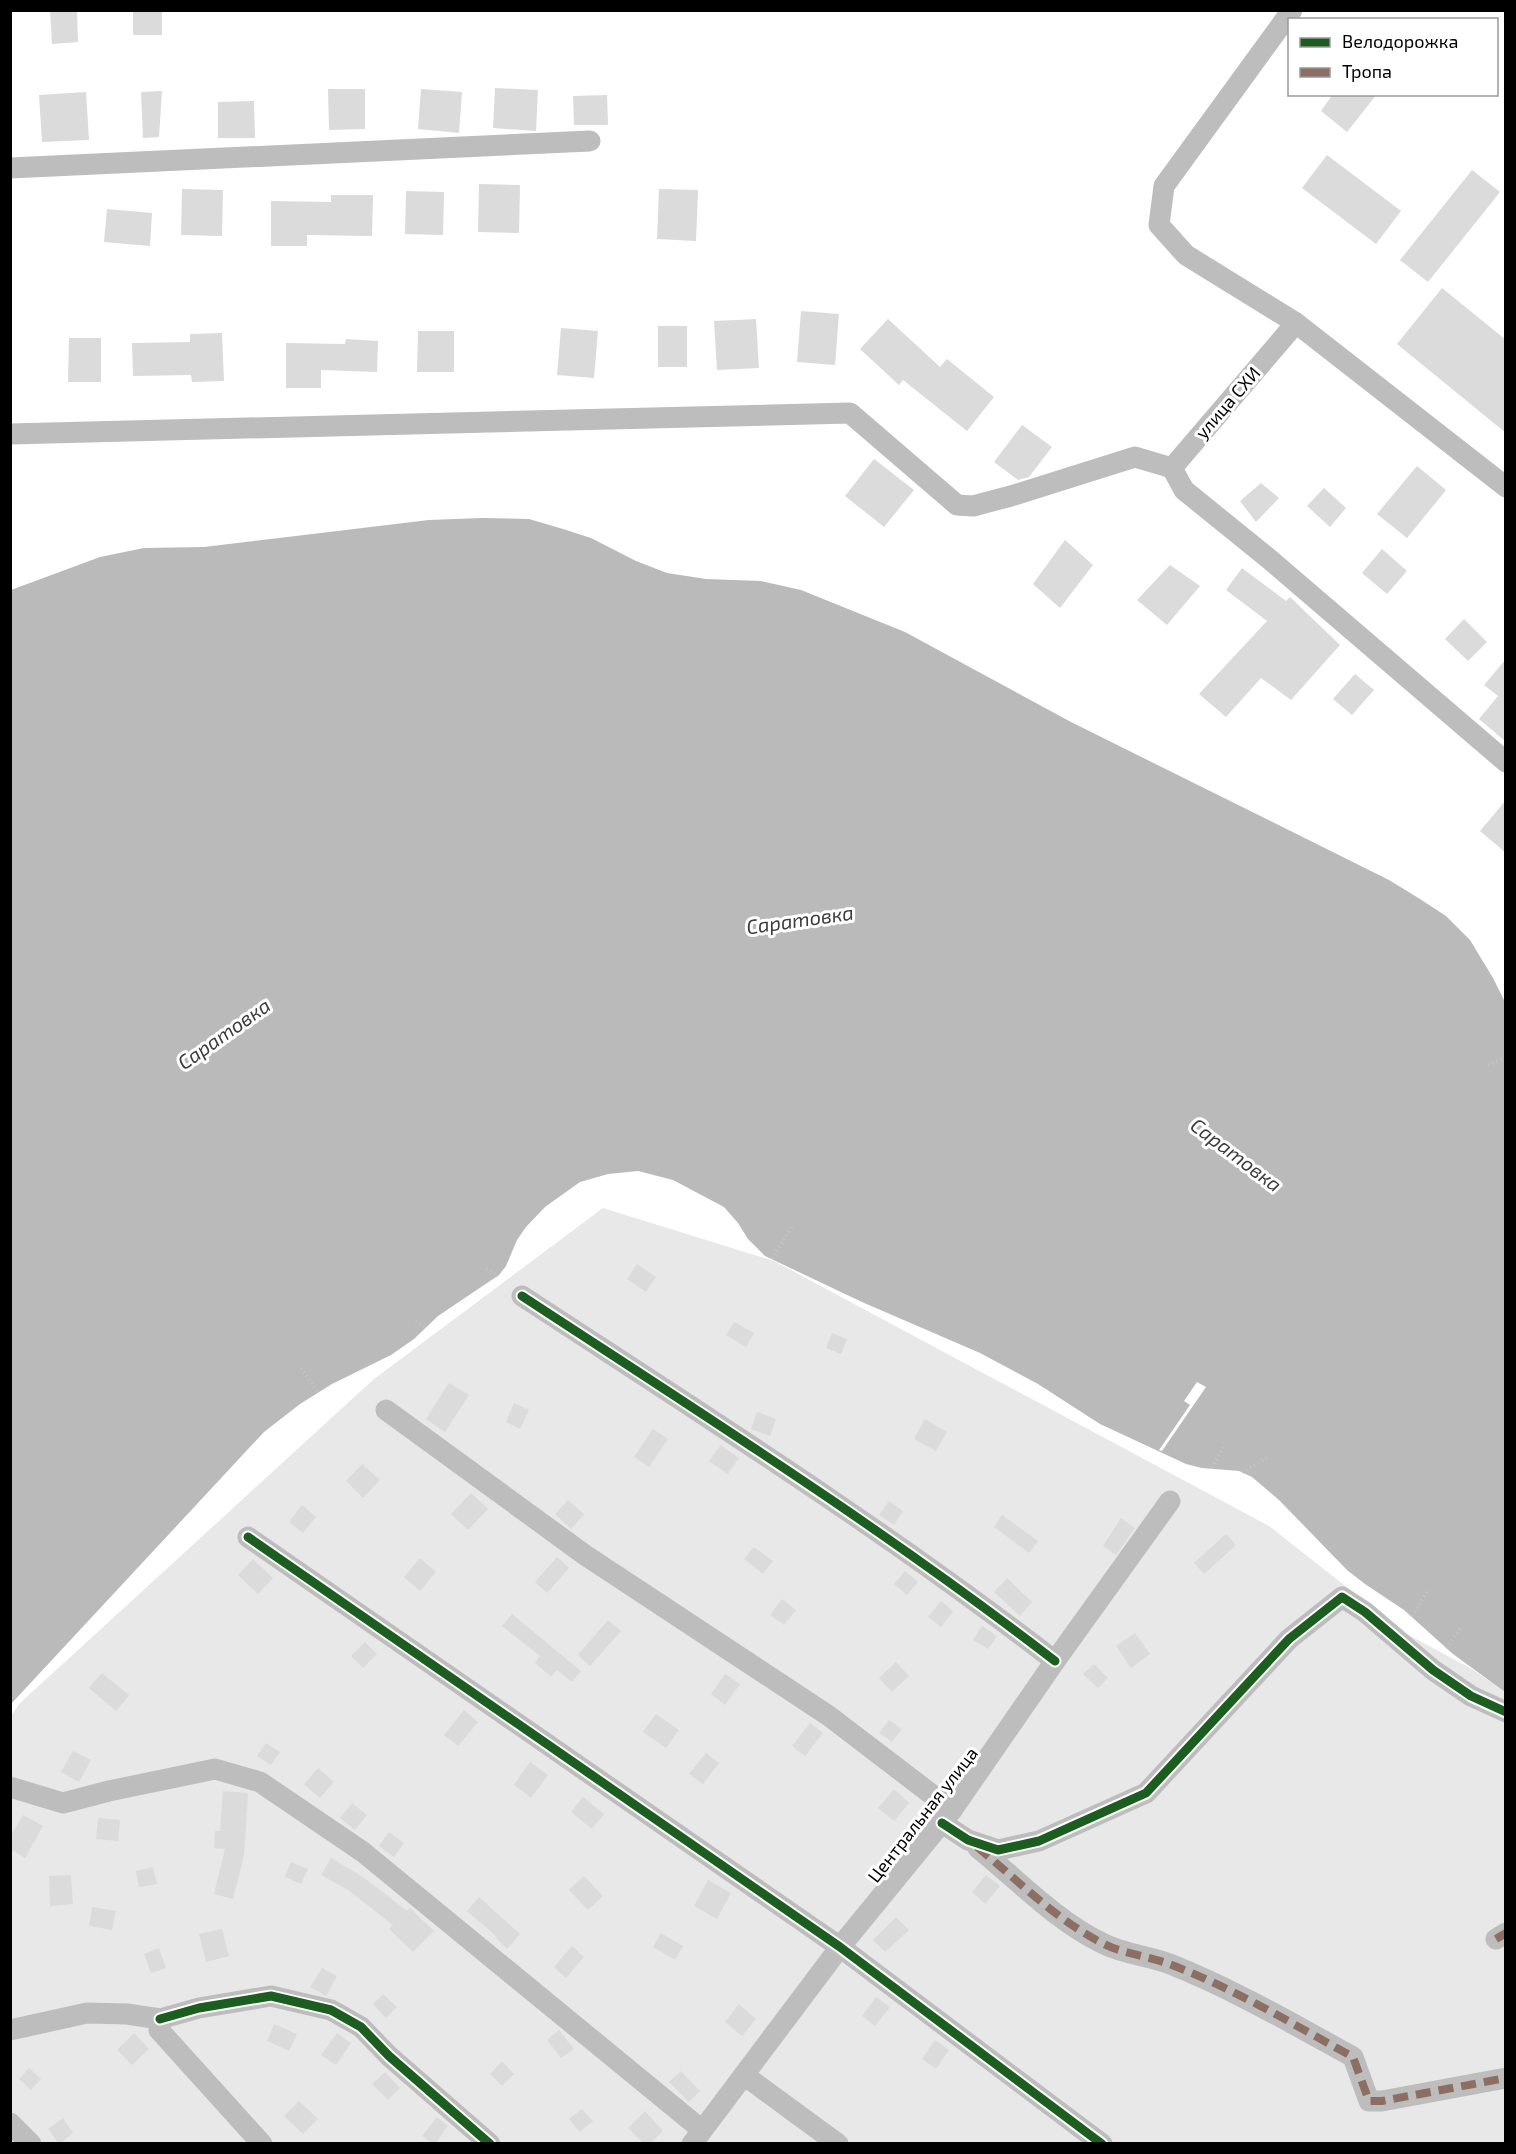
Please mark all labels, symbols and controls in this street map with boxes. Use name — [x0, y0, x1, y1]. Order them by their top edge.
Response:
legend — [1288, 18, 1498, 96]
text: Велодорожка — [1342, 30, 1458, 52]
text: Тропа — [1342, 60, 1392, 82]
street label: улица СХИ — [1190, 362, 1264, 443]
water label: Саратовка — [745, 900, 855, 938]
water label: Саратовка — [172, 992, 274, 1074]
water label: Саратовка — [1186, 1112, 1287, 1196]
street label: Центральная улица — [863, 1742, 982, 1886]

